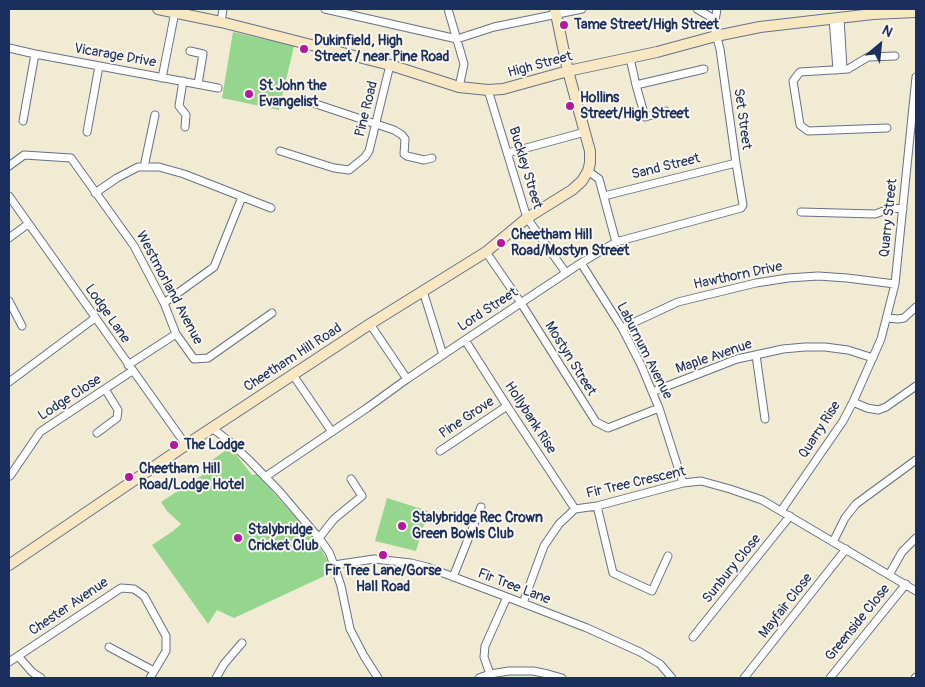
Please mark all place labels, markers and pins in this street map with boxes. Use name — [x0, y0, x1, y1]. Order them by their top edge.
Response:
place label: Tame Street/High Street — [574, 17, 719, 33]
marker: Tame Street/High Street — [558, 19, 570, 31]
place label: Dukinfield, High Street / near Pine Road — [314, 33, 449, 65]
marker: Dukinfield, High Street / near Pine Road — [298, 43, 310, 55]
place label: St John the Evangelist — [259, 78, 327, 110]
marker: St John the Evangelist — [243, 88, 255, 100]
place label: Hollins Street/High Street — [580, 90, 689, 122]
marker: Hollins Street/High Street — [564, 100, 576, 112]
place label: Cheetham Hill Road/Mostyn Street — [511, 227, 629, 260]
marker: Cheetham Hill Road/Mostyn Street — [495, 237, 507, 249]
place label: The Lodge — [184, 437, 244, 453]
marker: The Lodge — [168, 439, 180, 451]
place label: Cheetham Hill Road/Lodge Hotel — [139, 461, 244, 494]
marker: Cheetham Hill Road/Lodge Hotel — [123, 471, 135, 483]
place label: Stalybridge Rec Crown Green Bowls Club — [412, 510, 543, 542]
marker: Stalybridge Rec Crown Green Bowls Club — [396, 520, 408, 532]
place label: Stalybridge Cricket Club — [248, 522, 319, 554]
marker: Stalybridge Cricket Club — [232, 532, 244, 544]
marker: Fir Tree Lane/Gorse Hall Road — [377, 549, 389, 561]
place label: Fir Tree Lane/Gorse Hall Road — [325, 563, 441, 596]

